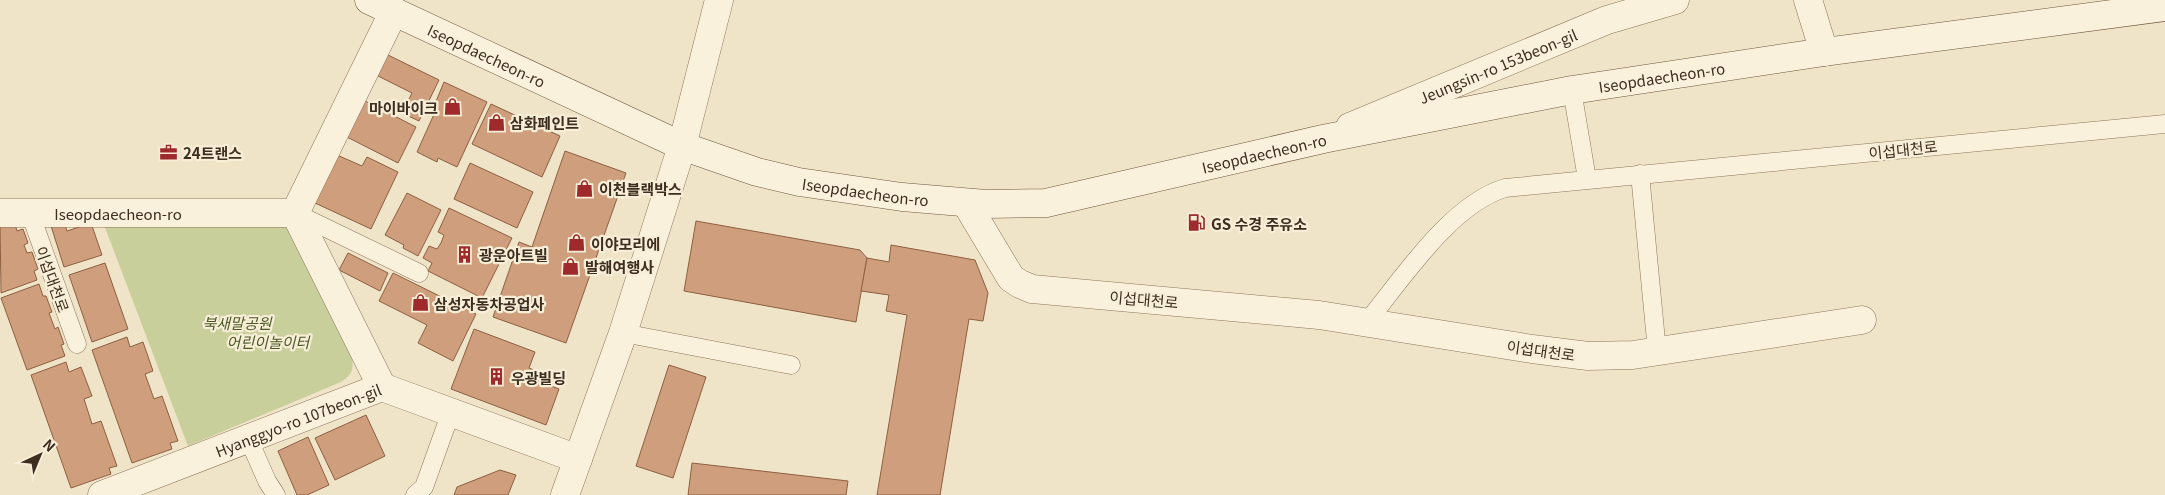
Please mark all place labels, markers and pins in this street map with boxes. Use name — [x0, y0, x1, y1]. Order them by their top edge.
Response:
place label: 마이바이크 — [369, 97, 438, 118]
shop icon: 마이바이크 — [442, 97, 462, 117]
shop icon: 삼화페인트 — [486, 112, 506, 132]
place label: 삼화페인트 — [510, 112, 579, 133]
office icon: 24트랜스 — [159, 142, 179, 162]
place label: 24트랜스 — [183, 142, 242, 163]
shop icon: 이천블랙박스 — [575, 178, 595, 198]
place label: 이천블랙박스 — [599, 178, 682, 199]
fuel station icon: GS 수경 주유소 — [1187, 213, 1207, 233]
place label: GS 수경 주유소 — [1211, 213, 1307, 234]
shop icon: 이야모리에 — [567, 233, 587, 253]
place label: 이야모리에 — [591, 233, 660, 254]
building icon: 광운아트빌 — [455, 244, 475, 264]
place label: 광운아트빌 — [479, 244, 548, 265]
shop icon: 발해여행사 — [561, 256, 581, 276]
place label: 발해여행사 — [585, 256, 654, 277]
shop icon: 삼성자동차공업사 — [410, 293, 430, 313]
place label: 삼성자동차공업사 — [434, 293, 545, 314]
building icon: 우광빌딩 — [487, 367, 507, 387]
place label: 우광빌딩 — [511, 367, 566, 388]

